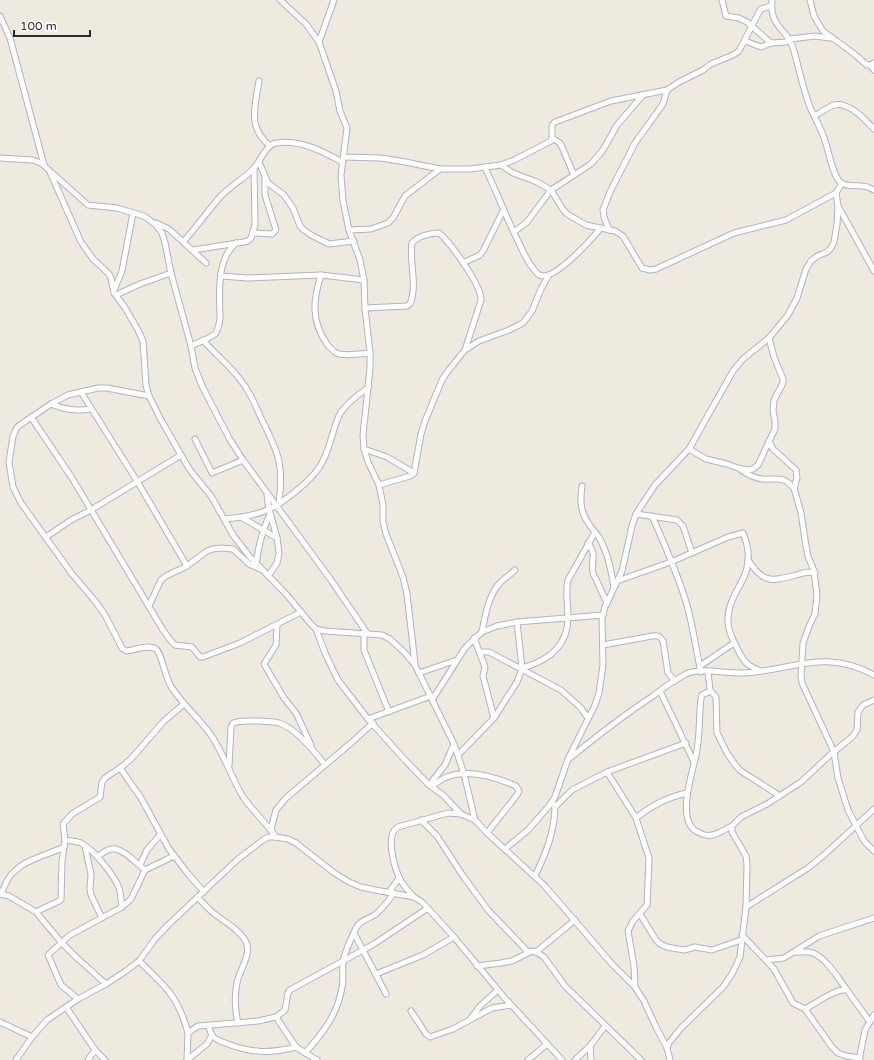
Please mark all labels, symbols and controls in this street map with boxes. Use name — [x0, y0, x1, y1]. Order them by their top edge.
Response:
scale bar — [14, 12, 90, 38]
text: 100 m — [20, 19, 57, 33]

